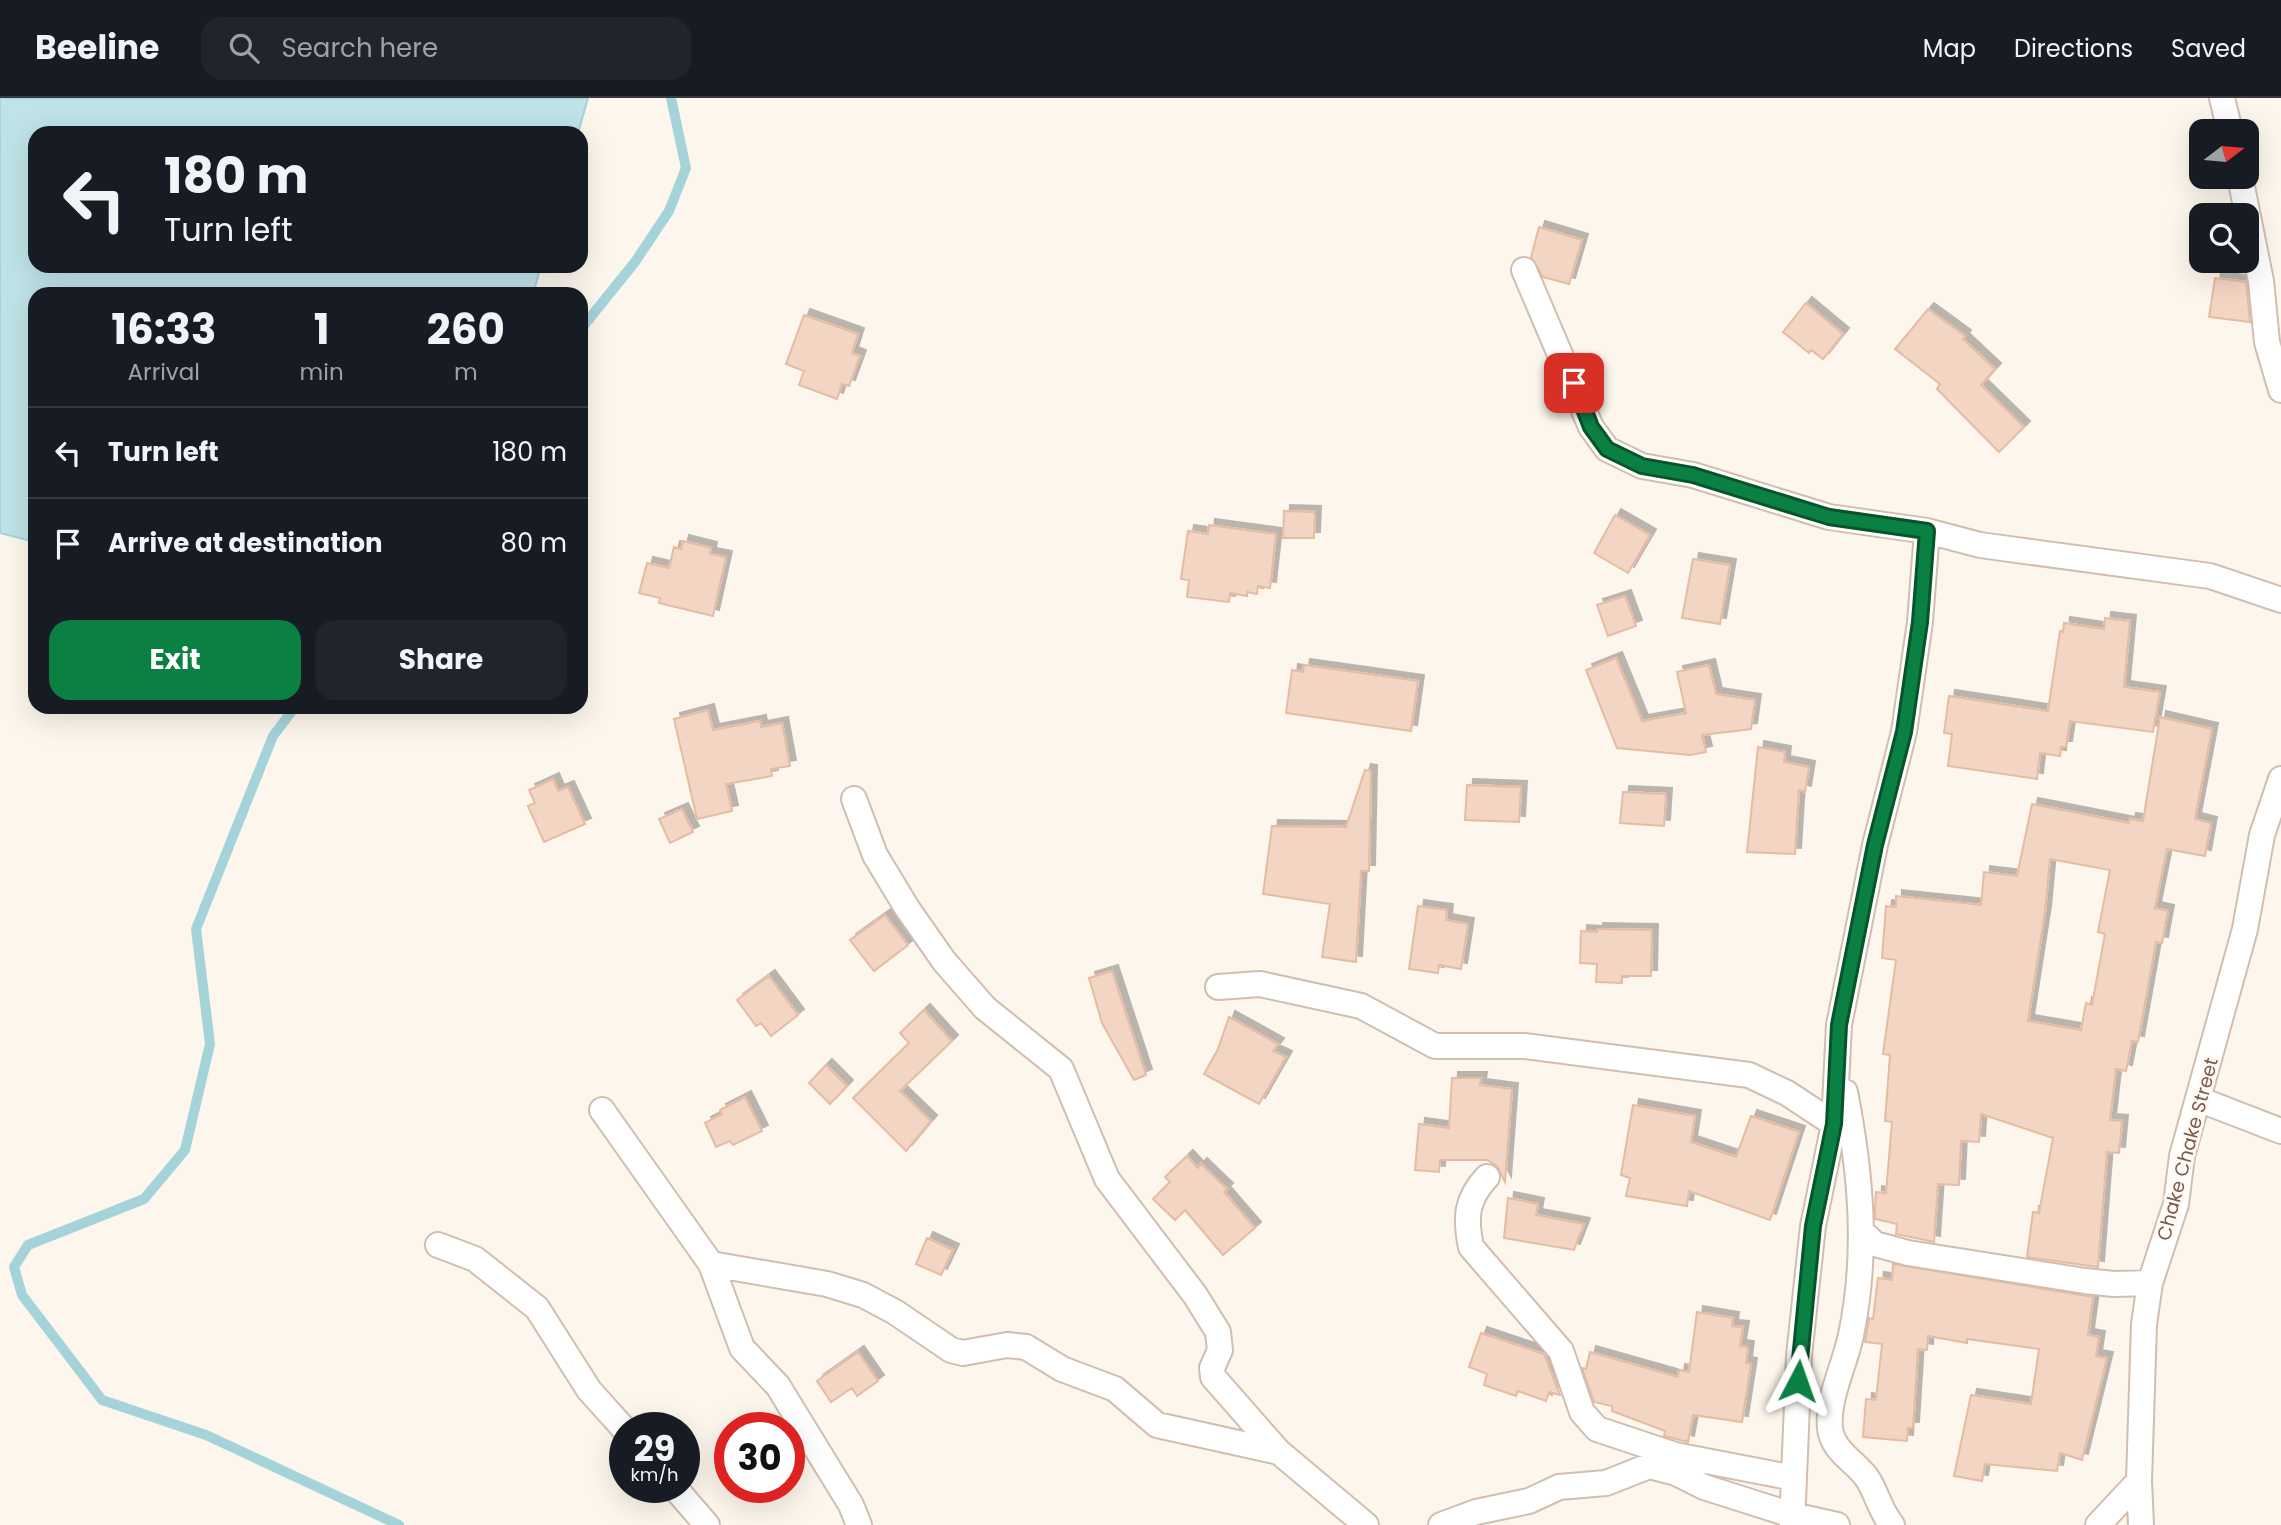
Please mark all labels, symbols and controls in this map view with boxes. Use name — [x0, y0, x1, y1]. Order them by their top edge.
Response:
search box — [201, 17, 691, 80]
text: Beeline — [35, 24, 159, 71]
icon: search — [225, 29, 263, 67]
text: Search here — [281, 30, 438, 66]
text: Map — [1923, 32, 1976, 65]
text: Directions — [2014, 32, 2133, 65]
text: Saved — [2171, 32, 2246, 65]
north arrow — [2189, 119, 2259, 189]
map controls — [2189, 119, 2259, 273]
text: 180 m — [164, 142, 308, 210]
icon: left — [49, 154, 140, 245]
button: search — [2189, 203, 2259, 273]
text: Turn left — [164, 207, 293, 252]
text: 16:33 — [111, 300, 216, 359]
text: 1 — [314, 300, 329, 359]
text: 260 — [427, 300, 505, 359]
pin — [1544, 353, 1604, 413]
text: Arrival — [128, 356, 200, 388]
text: min — [300, 356, 344, 388]
text: m — [454, 356, 478, 388]
icon: arrive — [1555, 364, 1593, 402]
icon: left — [49, 434, 87, 472]
text: Turn left — [108, 434, 219, 470]
text: 180 m — [492, 434, 567, 470]
icon: arrive — [49, 525, 87, 563]
text: Arrive at destination — [108, 525, 383, 561]
text: 80 m — [501, 525, 567, 561]
button: Exit — [49, 620, 301, 700]
button: Share — [315, 620, 567, 700]
street label: Chake Chake Street — [2150, 1055, 2225, 1244]
position arrow — [1761, 1344, 1835, 1418]
speed limit sign: 30 — [714, 1412, 805, 1503]
text: 29 — [634, 1424, 675, 1473]
text: km/h — [631, 1462, 678, 1487]

